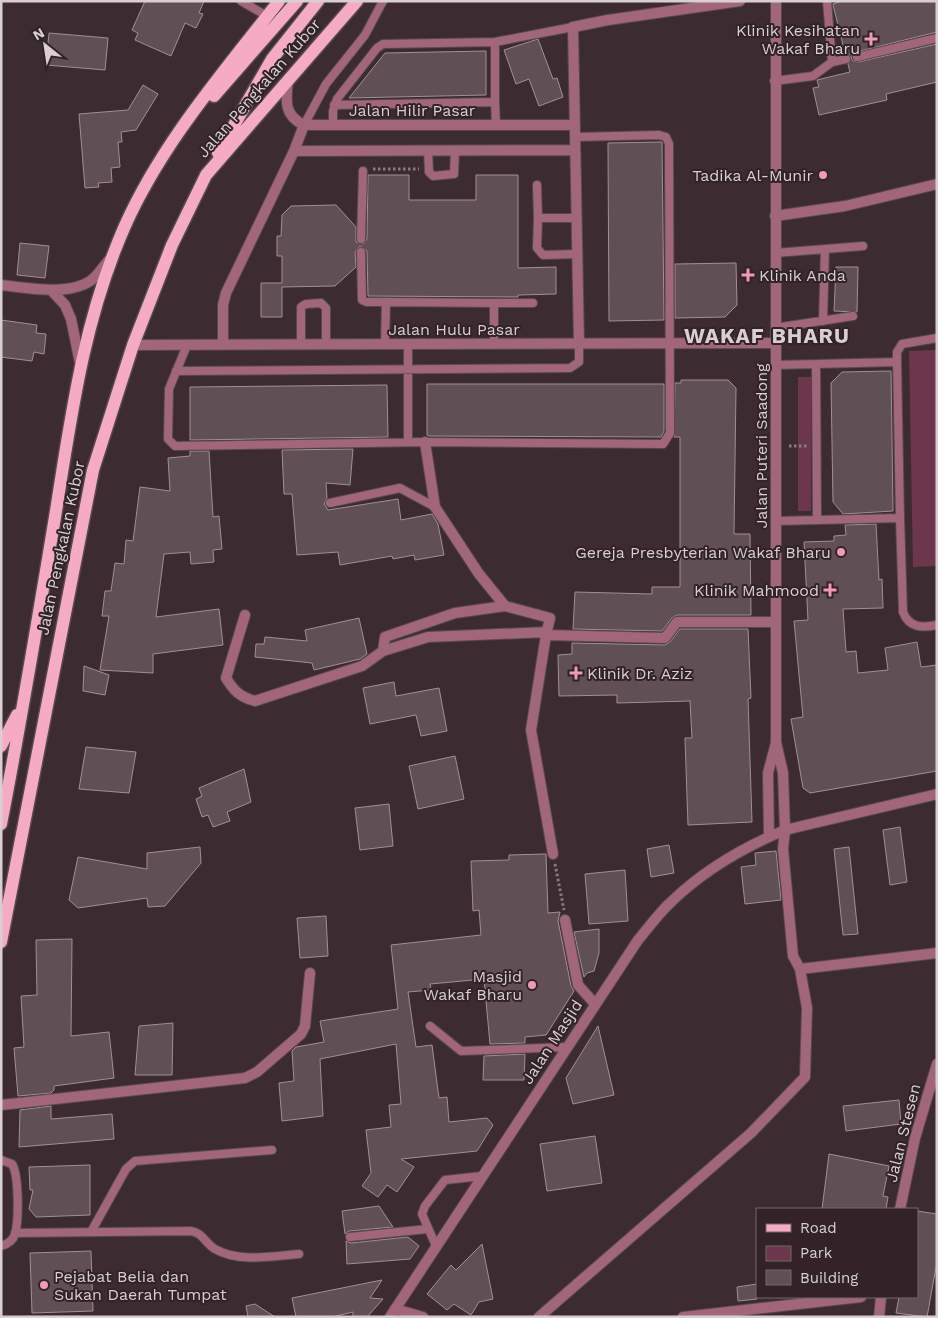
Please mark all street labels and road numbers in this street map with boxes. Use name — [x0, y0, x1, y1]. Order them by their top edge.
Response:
street label: Jalan Pengkalan Kubor — [194, 14, 325, 161]
street label: Jalan Hilir Pasar — [349, 101, 476, 120]
street label: Jalan Hulu Pasar — [388, 320, 520, 339]
street label: Jalan Puteri Saadong — [752, 363, 771, 529]
street label: Jalan Pengkalan Kubor — [33, 459, 89, 637]
street label: Jalan Masjid — [518, 996, 586, 1088]
street label: Jalan Stesen — [882, 1082, 924, 1184]

